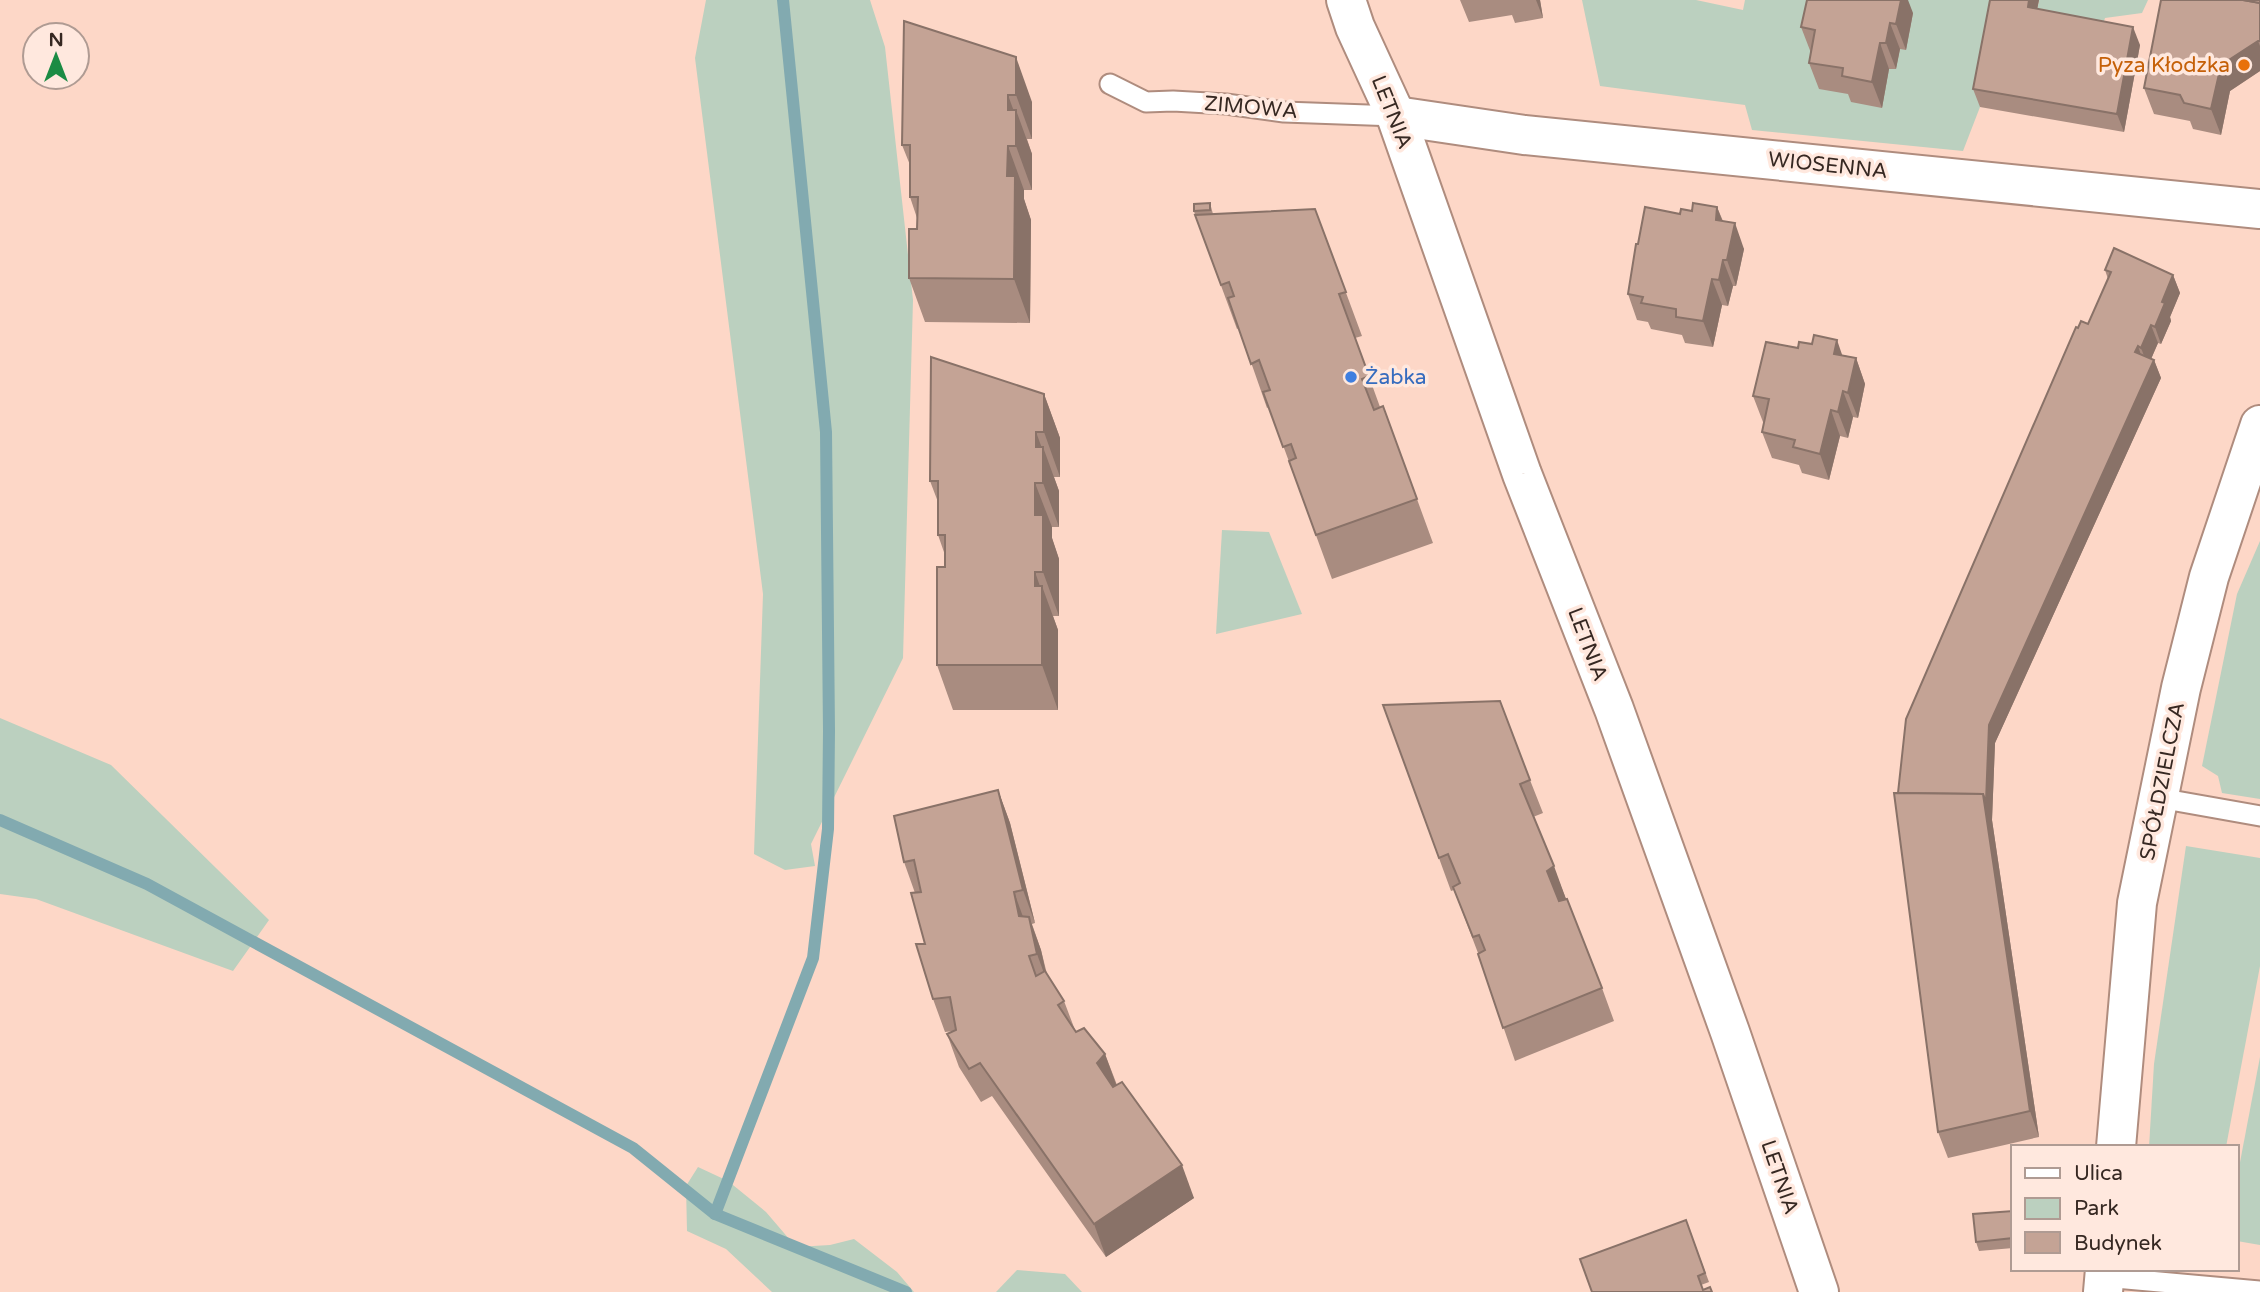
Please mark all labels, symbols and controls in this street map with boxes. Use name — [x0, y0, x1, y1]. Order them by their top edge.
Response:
north arrow — [21, 21, 91, 91]
text: N — [48, 29, 64, 51]
place label: Pyza Kłodzka — [2098, 53, 2230, 78]
marker: Pyza Kłodzka — [2236, 57, 2252, 73]
street label: LETNIA — [1366, 72, 1418, 152]
street label: ZIMOWA — [1203, 91, 1299, 124]
street label: WIOSENNA — [1767, 147, 1889, 184]
place label: Żabka — [1365, 365, 1427, 390]
marker: Żabka — [1343, 369, 1359, 385]
street label: LETNIA — [1562, 604, 1613, 685]
street label: SPÓŁDZIELCZA — [2135, 700, 2190, 862]
street label: LETNIA — [1755, 1137, 1804, 1218]
legend — [2011, 1145, 2239, 1271]
text: Ulica — [2074, 1161, 2123, 1186]
text: Park — [2074, 1196, 2119, 1221]
text: Budynek — [2074, 1231, 2162, 1256]

